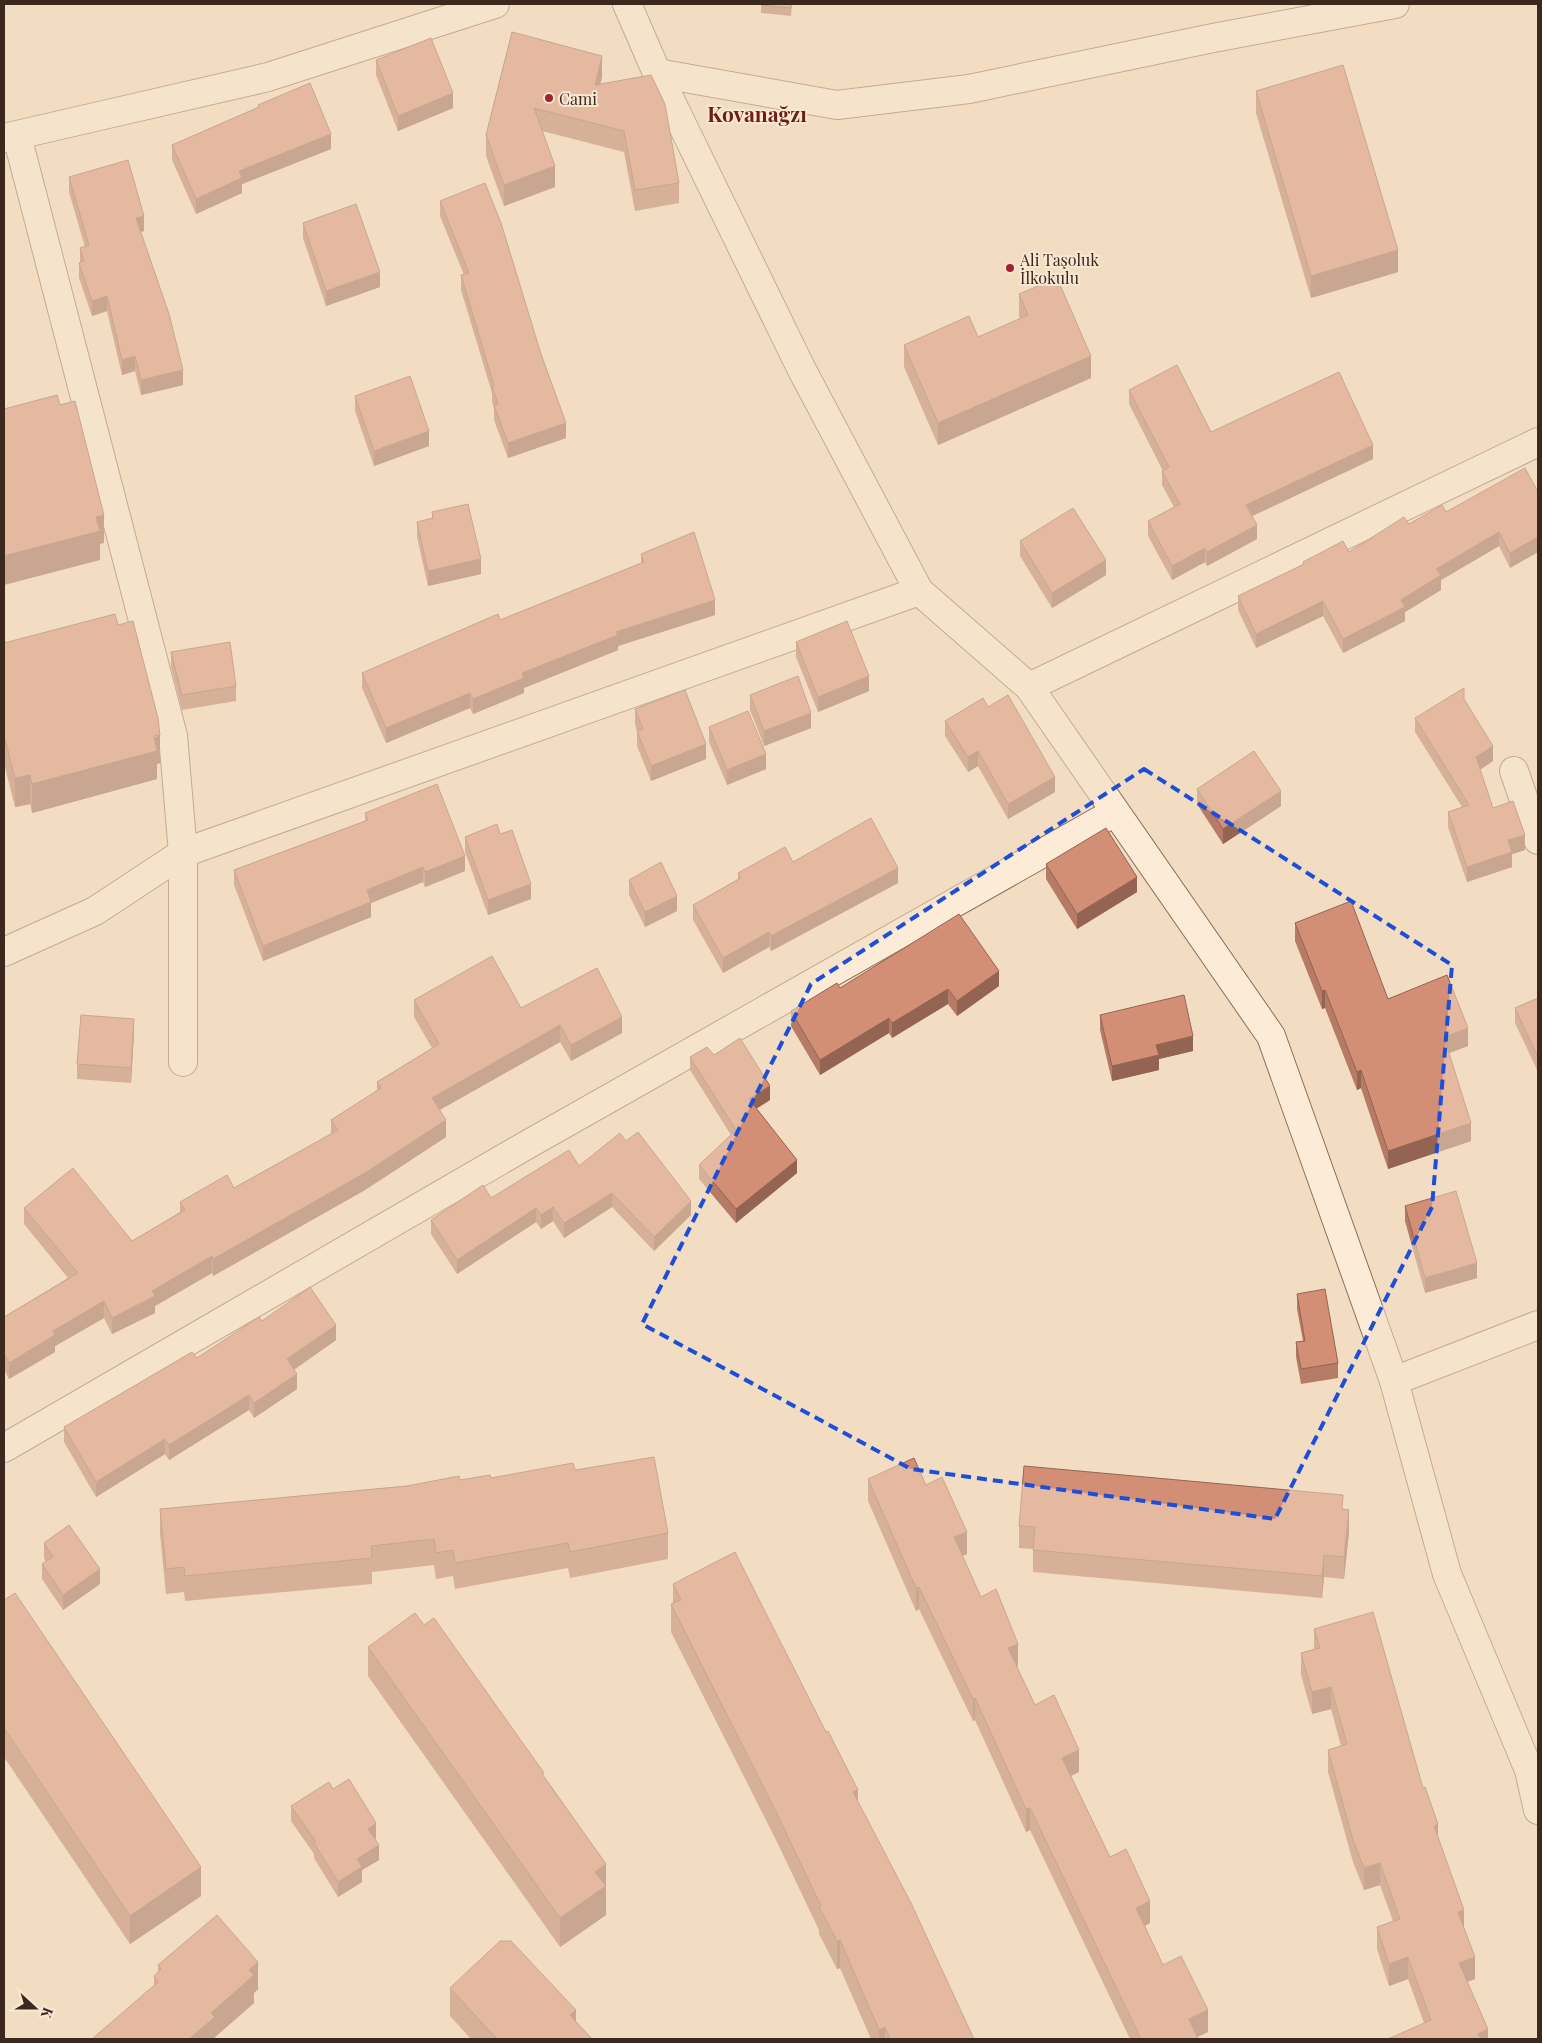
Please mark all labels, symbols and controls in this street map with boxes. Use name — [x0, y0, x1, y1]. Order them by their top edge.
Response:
place label: Cami — [559, 88, 597, 109]
marker: Cami — [543, 92, 555, 104]
district label: Kovanağzı — [707, 99, 807, 127]
place label: Ali Taşoluk İlkokulu — [1019, 249, 1099, 288]
marker: Ali Taşoluk İlkokulu — [1004, 262, 1016, 274]
north arrow — [10, 1983, 60, 2033]
text: K — [37, 2005, 58, 2022]

